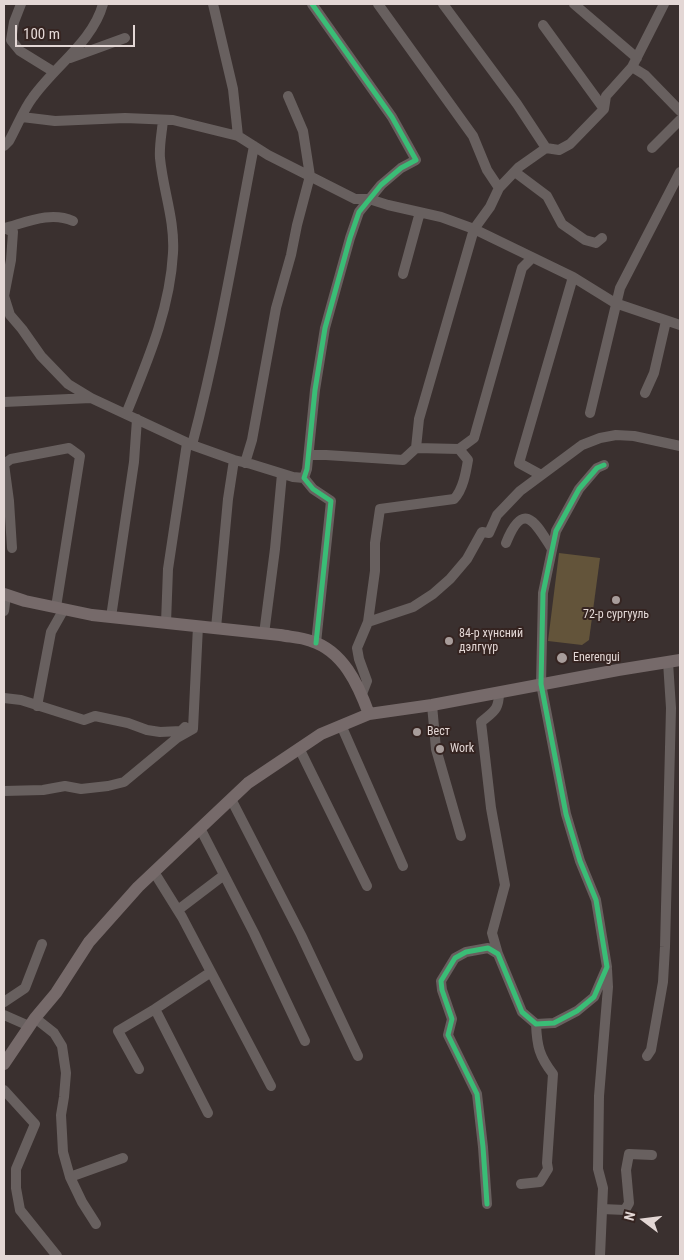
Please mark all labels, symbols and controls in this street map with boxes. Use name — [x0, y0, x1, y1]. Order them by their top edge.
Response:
scale bar — [18, 15, 138, 47]
text: 100 m — [23, 25, 60, 43]
marker: 72-р сургууль — [610, 594, 622, 606]
place label: 72-р сургууль — [583, 608, 649, 622]
place label: 84-р хүнсний дэлгүүр — [459, 627, 523, 655]
marker: 84-р хүнсний дэлгүүр — [443, 635, 455, 647]
marker: Enerengui — [555, 651, 569, 665]
place label: Enerengui — [573, 651, 620, 665]
place label: Вест — [427, 725, 450, 739]
marker: Вест — [411, 726, 423, 738]
place label: Work — [450, 742, 474, 756]
marker: Work — [434, 743, 446, 755]
north arrow — [619, 1195, 669, 1245]
text: N — [621, 1210, 638, 1222]

